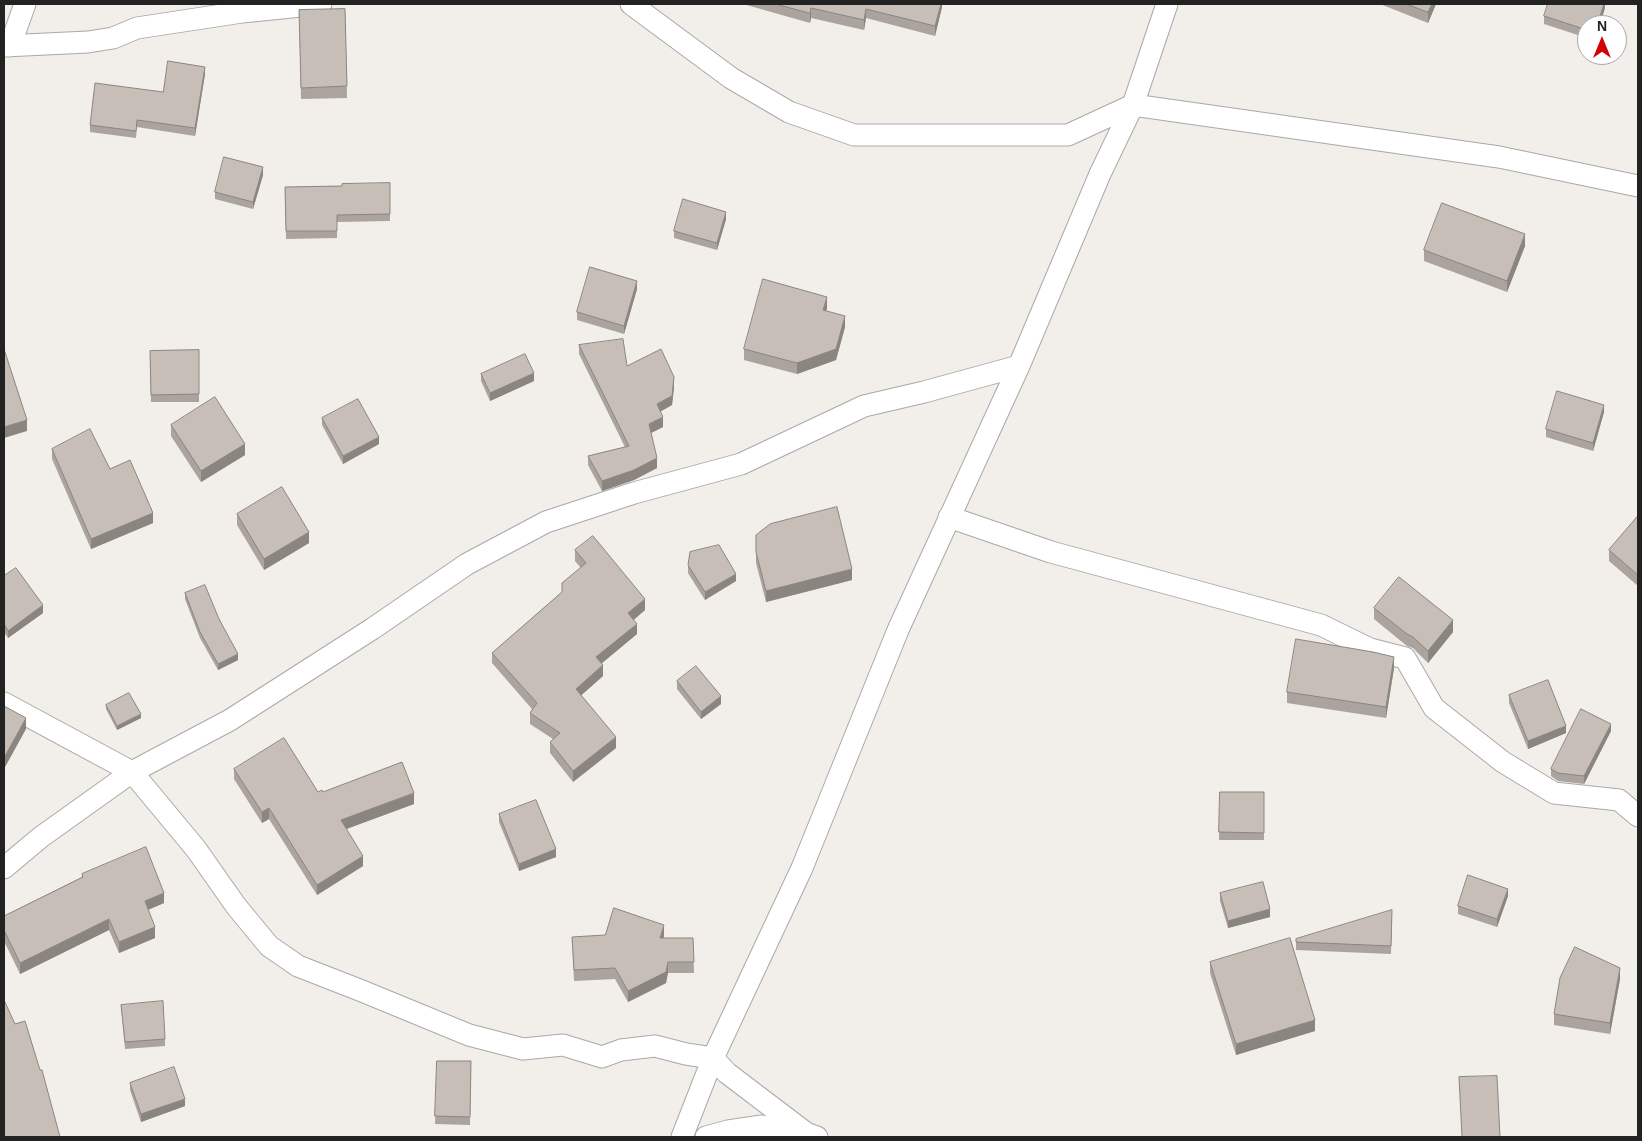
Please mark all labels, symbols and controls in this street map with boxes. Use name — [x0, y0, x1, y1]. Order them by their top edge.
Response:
north arrow — [1577, 15, 1627, 65]
text: N — [1597, 18, 1607, 34]

